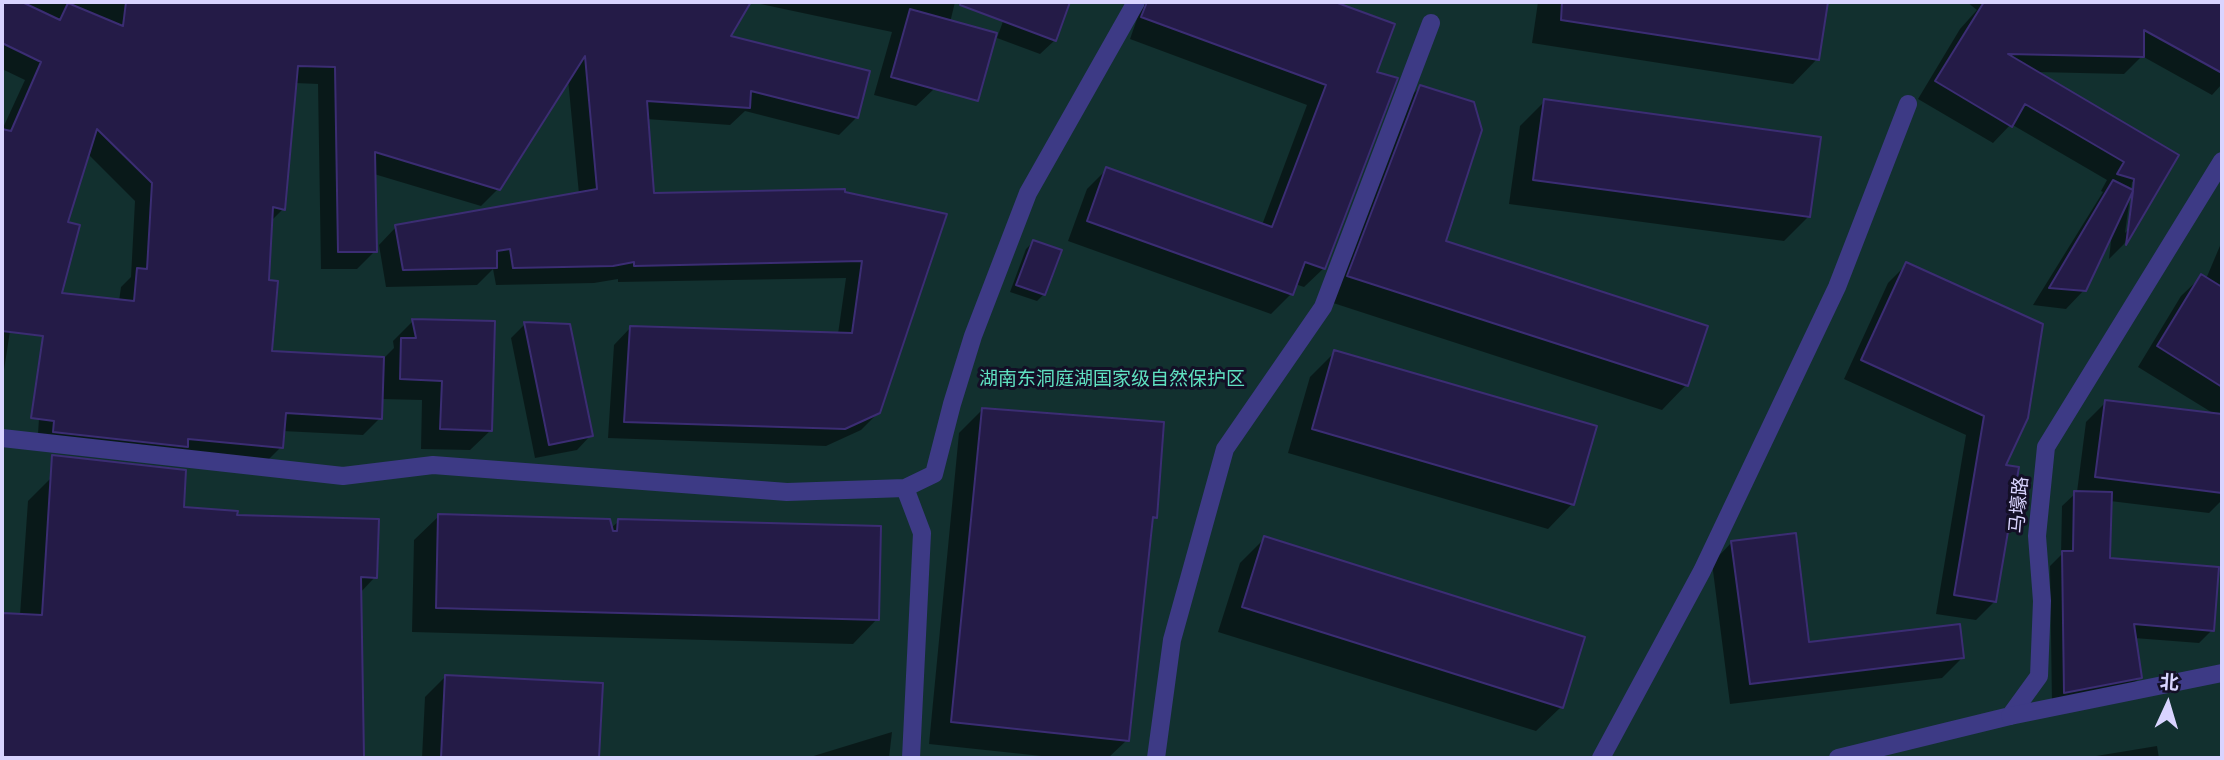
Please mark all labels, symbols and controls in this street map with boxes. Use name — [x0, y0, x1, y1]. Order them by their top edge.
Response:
park label: 湖南东洞庭湖国家级自然保护区 — [979, 369, 1245, 391]
street label: 马壕路 — [2006, 476, 2034, 534]
north arrow — [2133, 669, 2203, 739]
text: 北 — [2159, 669, 2180, 696]

